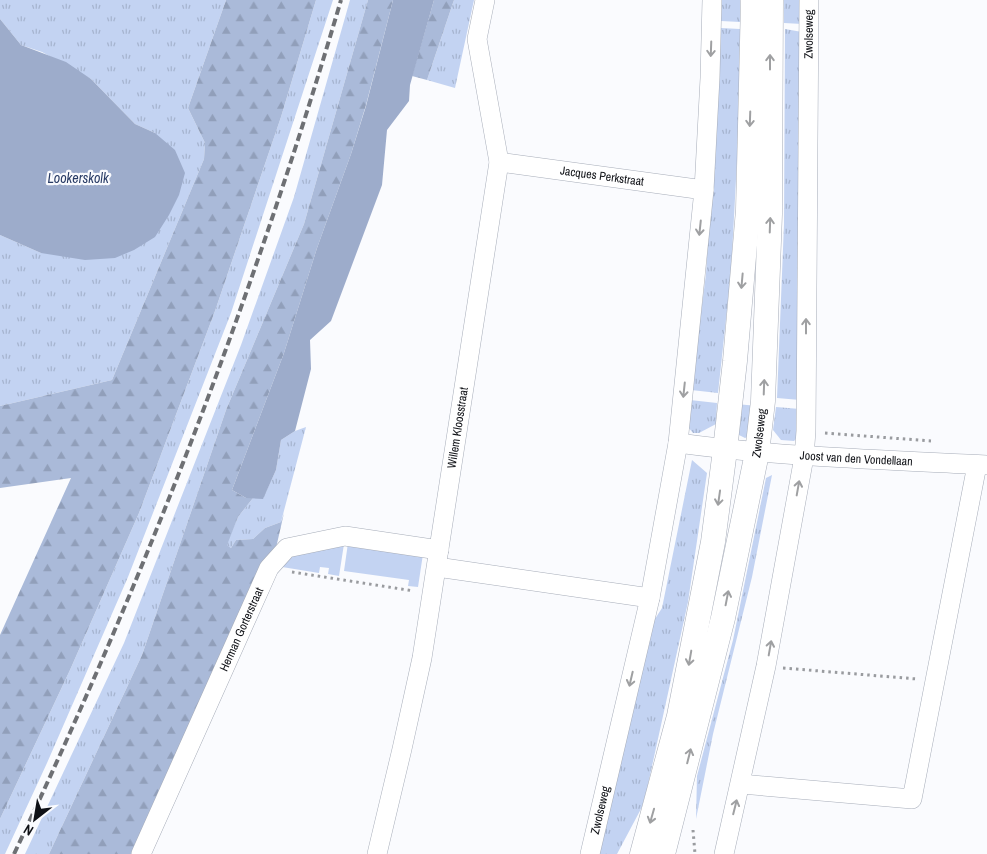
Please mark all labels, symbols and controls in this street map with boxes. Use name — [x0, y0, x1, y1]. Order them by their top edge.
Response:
street label: Zwolseweg — [801, 9, 817, 59]
one-way arrow — [706, 40, 715, 56]
one-way arrow — [766, 55, 775, 71]
one-way arrow — [746, 110, 755, 126]
street label: Jacques Perkstraat — [559, 162, 645, 190]
water label: Lookerskolk — [47, 169, 110, 187]
one-way arrow — [765, 217, 774, 233]
one-way arrow — [695, 220, 705, 236]
one-way arrow — [737, 273, 747, 289]
one-way arrow — [801, 318, 811, 334]
one-way arrow — [759, 380, 768, 396]
one-way arrow — [680, 382, 689, 398]
street label: Willem Kloosstraat — [444, 386, 472, 470]
street label: Zwolseweg — [748, 407, 770, 459]
street label: Joost van den Vondellaan — [799, 447, 913, 470]
one-way arrow — [794, 480, 804, 496]
one-way arrow — [713, 490, 723, 506]
street label: Herman Gorterstraat — [216, 585, 267, 674]
one-way arrow — [723, 591, 733, 607]
one-way arrow — [765, 640, 775, 656]
one-way arrow — [685, 650, 694, 666]
one-way arrow — [626, 671, 635, 687]
one-way arrow — [684, 749, 694, 765]
street label: Zwolseweg — [587, 784, 614, 836]
north arrow — [10, 794, 60, 844]
one-way arrow — [731, 799, 740, 815]
one-way arrow — [647, 808, 657, 824]
text: N — [20, 820, 36, 840]

